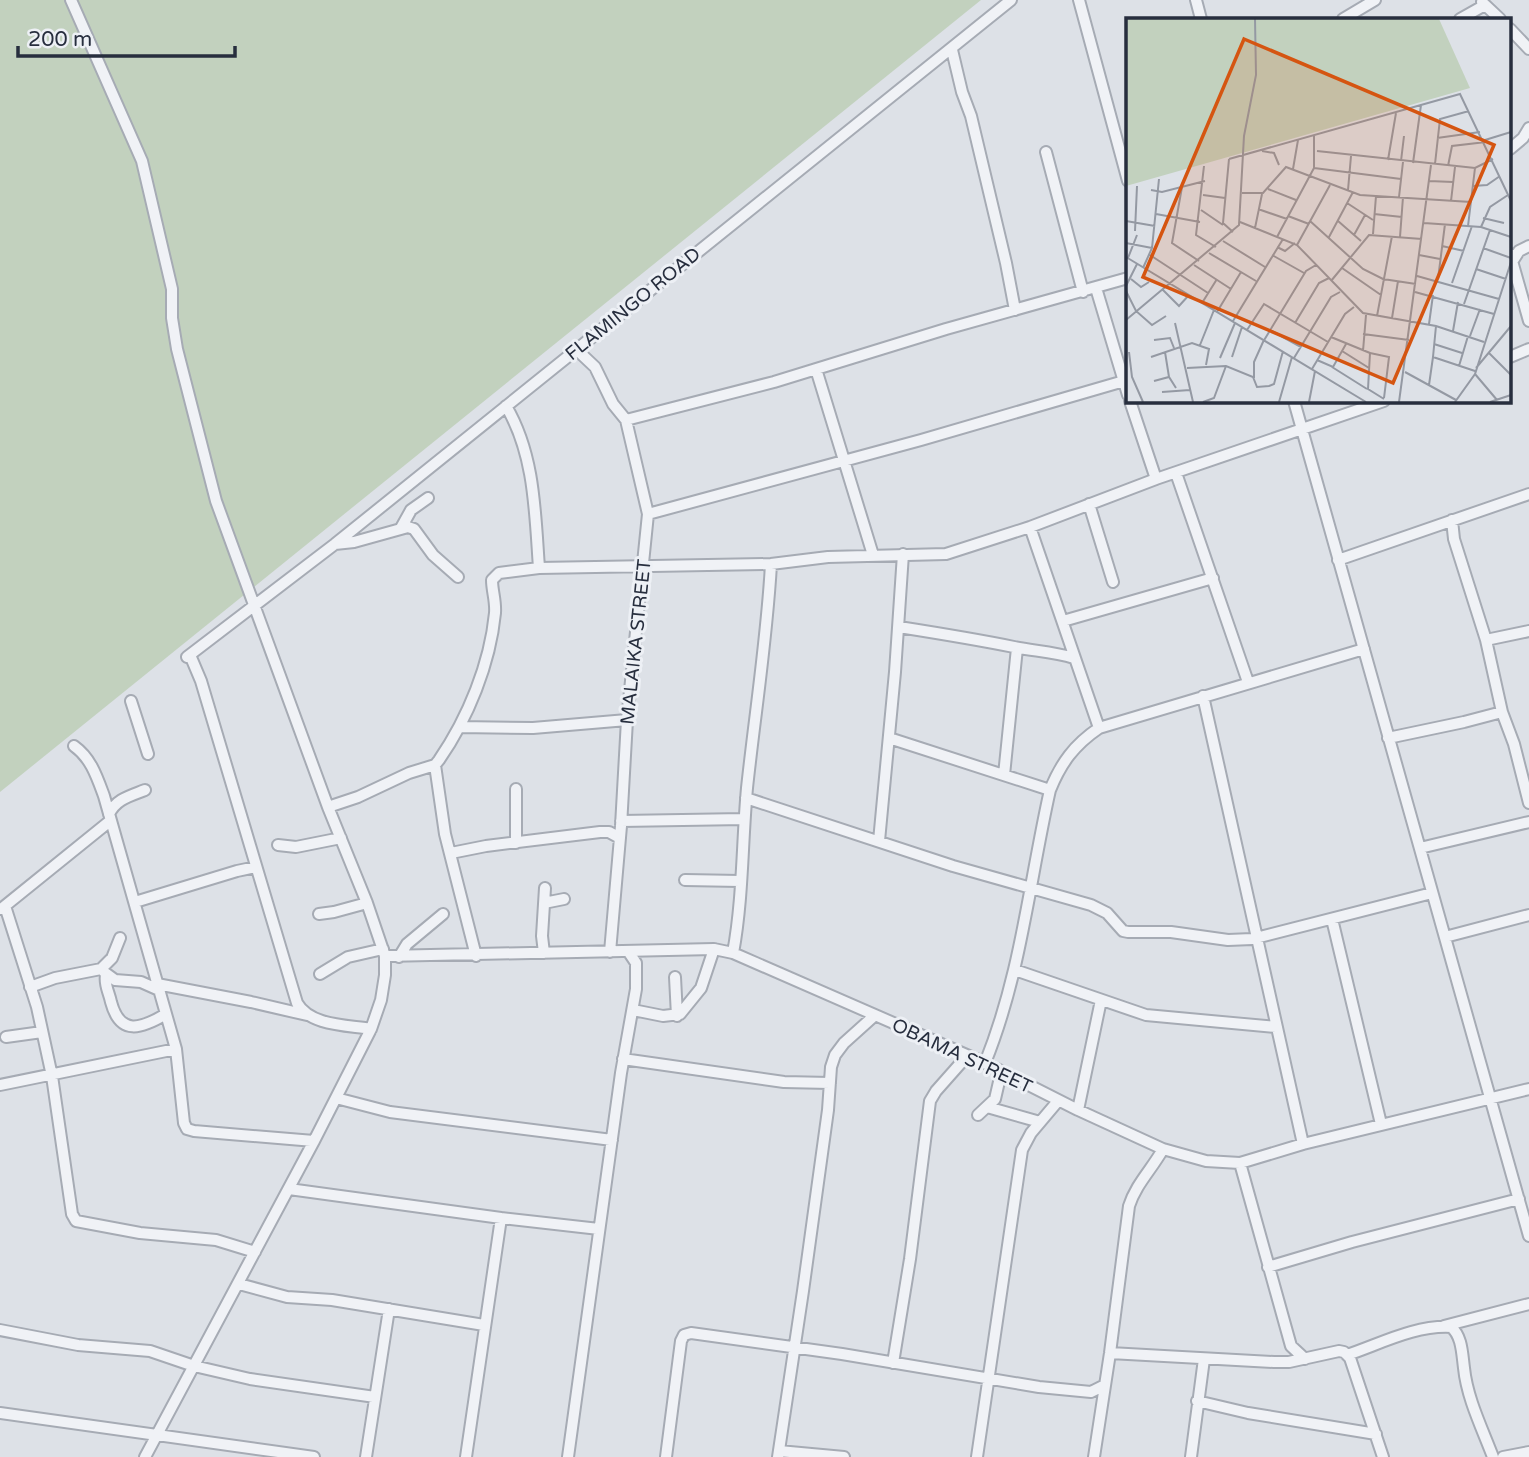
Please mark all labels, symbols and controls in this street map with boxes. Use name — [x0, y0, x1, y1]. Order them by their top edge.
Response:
scale bar — [18, 14, 234, 58]
inset map — [1126, 18, 1512, 402]
text: 200 m — [28, 27, 92, 52]
street label: FLAMINGO ROAD — [561, 243, 705, 365]
street label: MALAIKA STREET — [616, 558, 656, 726]
street label: OBAMA STREET — [888, 1014, 1036, 1098]

